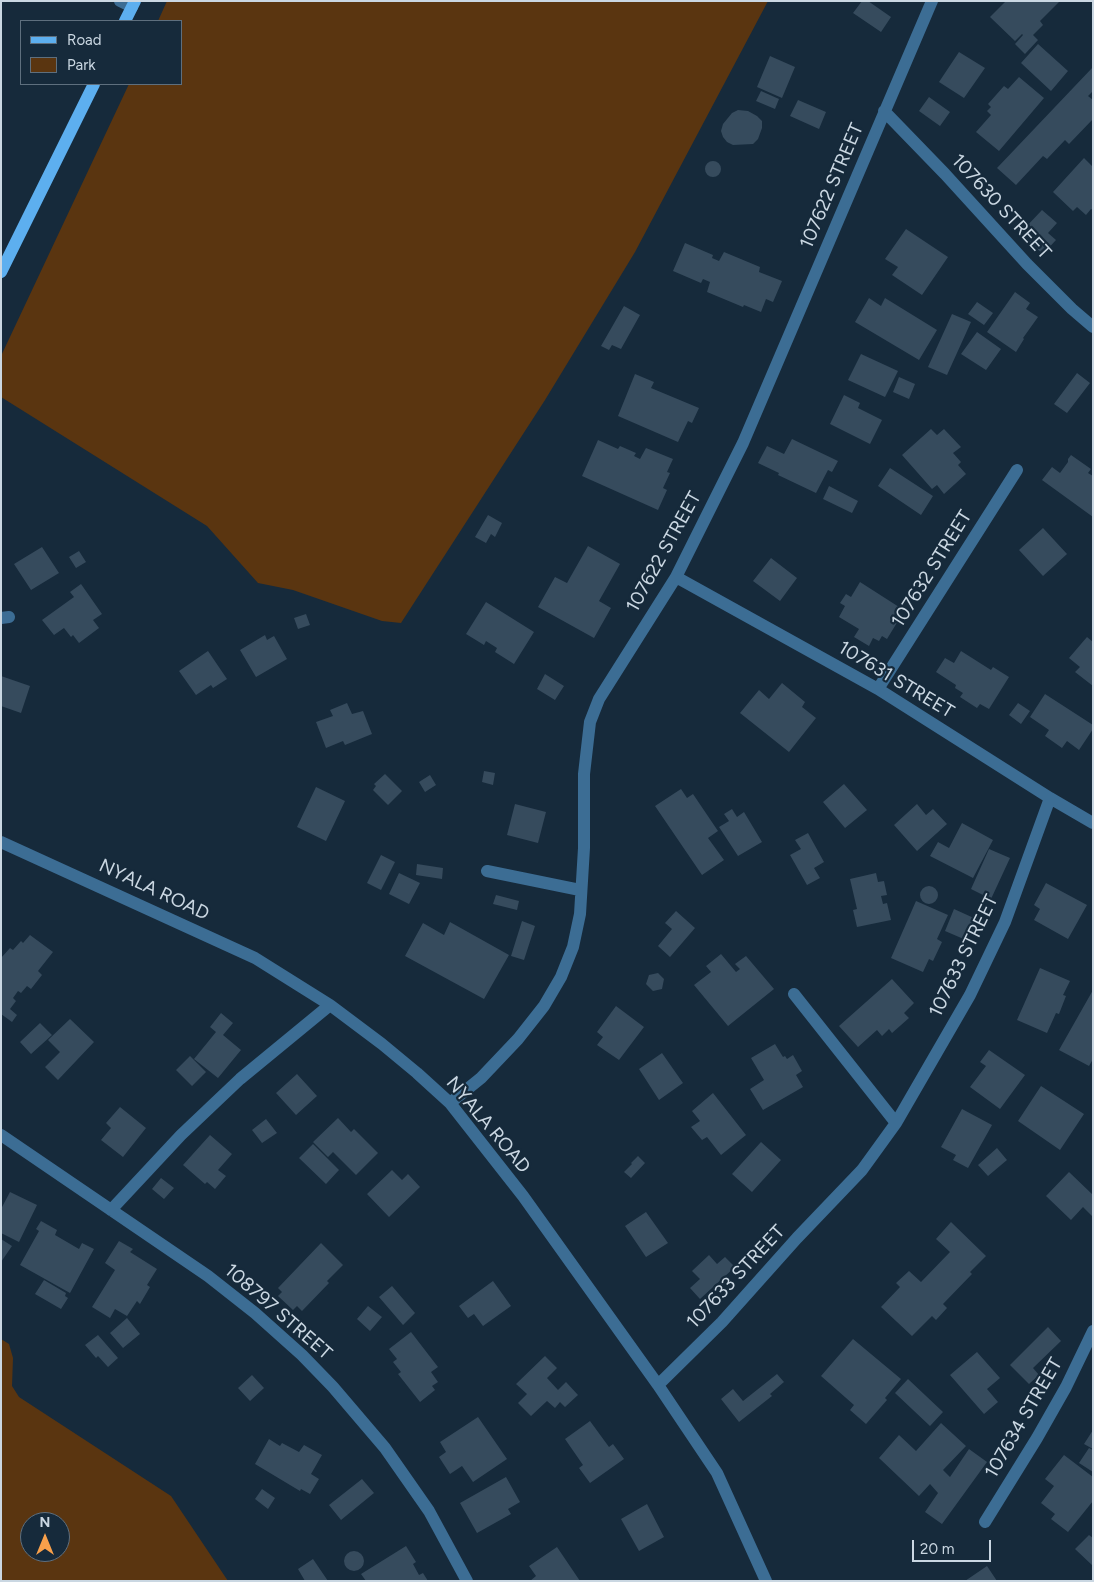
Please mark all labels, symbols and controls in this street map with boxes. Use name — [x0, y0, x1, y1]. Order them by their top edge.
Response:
legend — [20, 20, 182, 85]
text: Road — [67, 31, 102, 49]
text: Park — [67, 56, 96, 74]
street label: 107622 STREET — [795, 120, 869, 252]
street label: 107630 STREET — [947, 150, 1055, 264]
street label: 107622 STREET — [622, 488, 706, 616]
street label: 107632 STREET — [887, 506, 977, 632]
street label: 107631 STREET — [834, 637, 958, 723]
street label: NYALA ROAD — [95, 855, 213, 925]
street label: 107633 STREET — [925, 891, 1003, 1021]
street label: NYALA ROAD — [441, 1072, 535, 1178]
street label: 107633 STREET — [682, 1220, 790, 1334]
street label: 108797 STREET — [220, 1259, 336, 1365]
street label: 107634 STREET — [980, 1354, 1068, 1482]
north arrow — [20, 1512, 70, 1562]
text: N — [40, 1514, 50, 1531]
scale bar — [914, 1530, 993, 1562]
text: 20 m — [920, 1540, 954, 1558]

